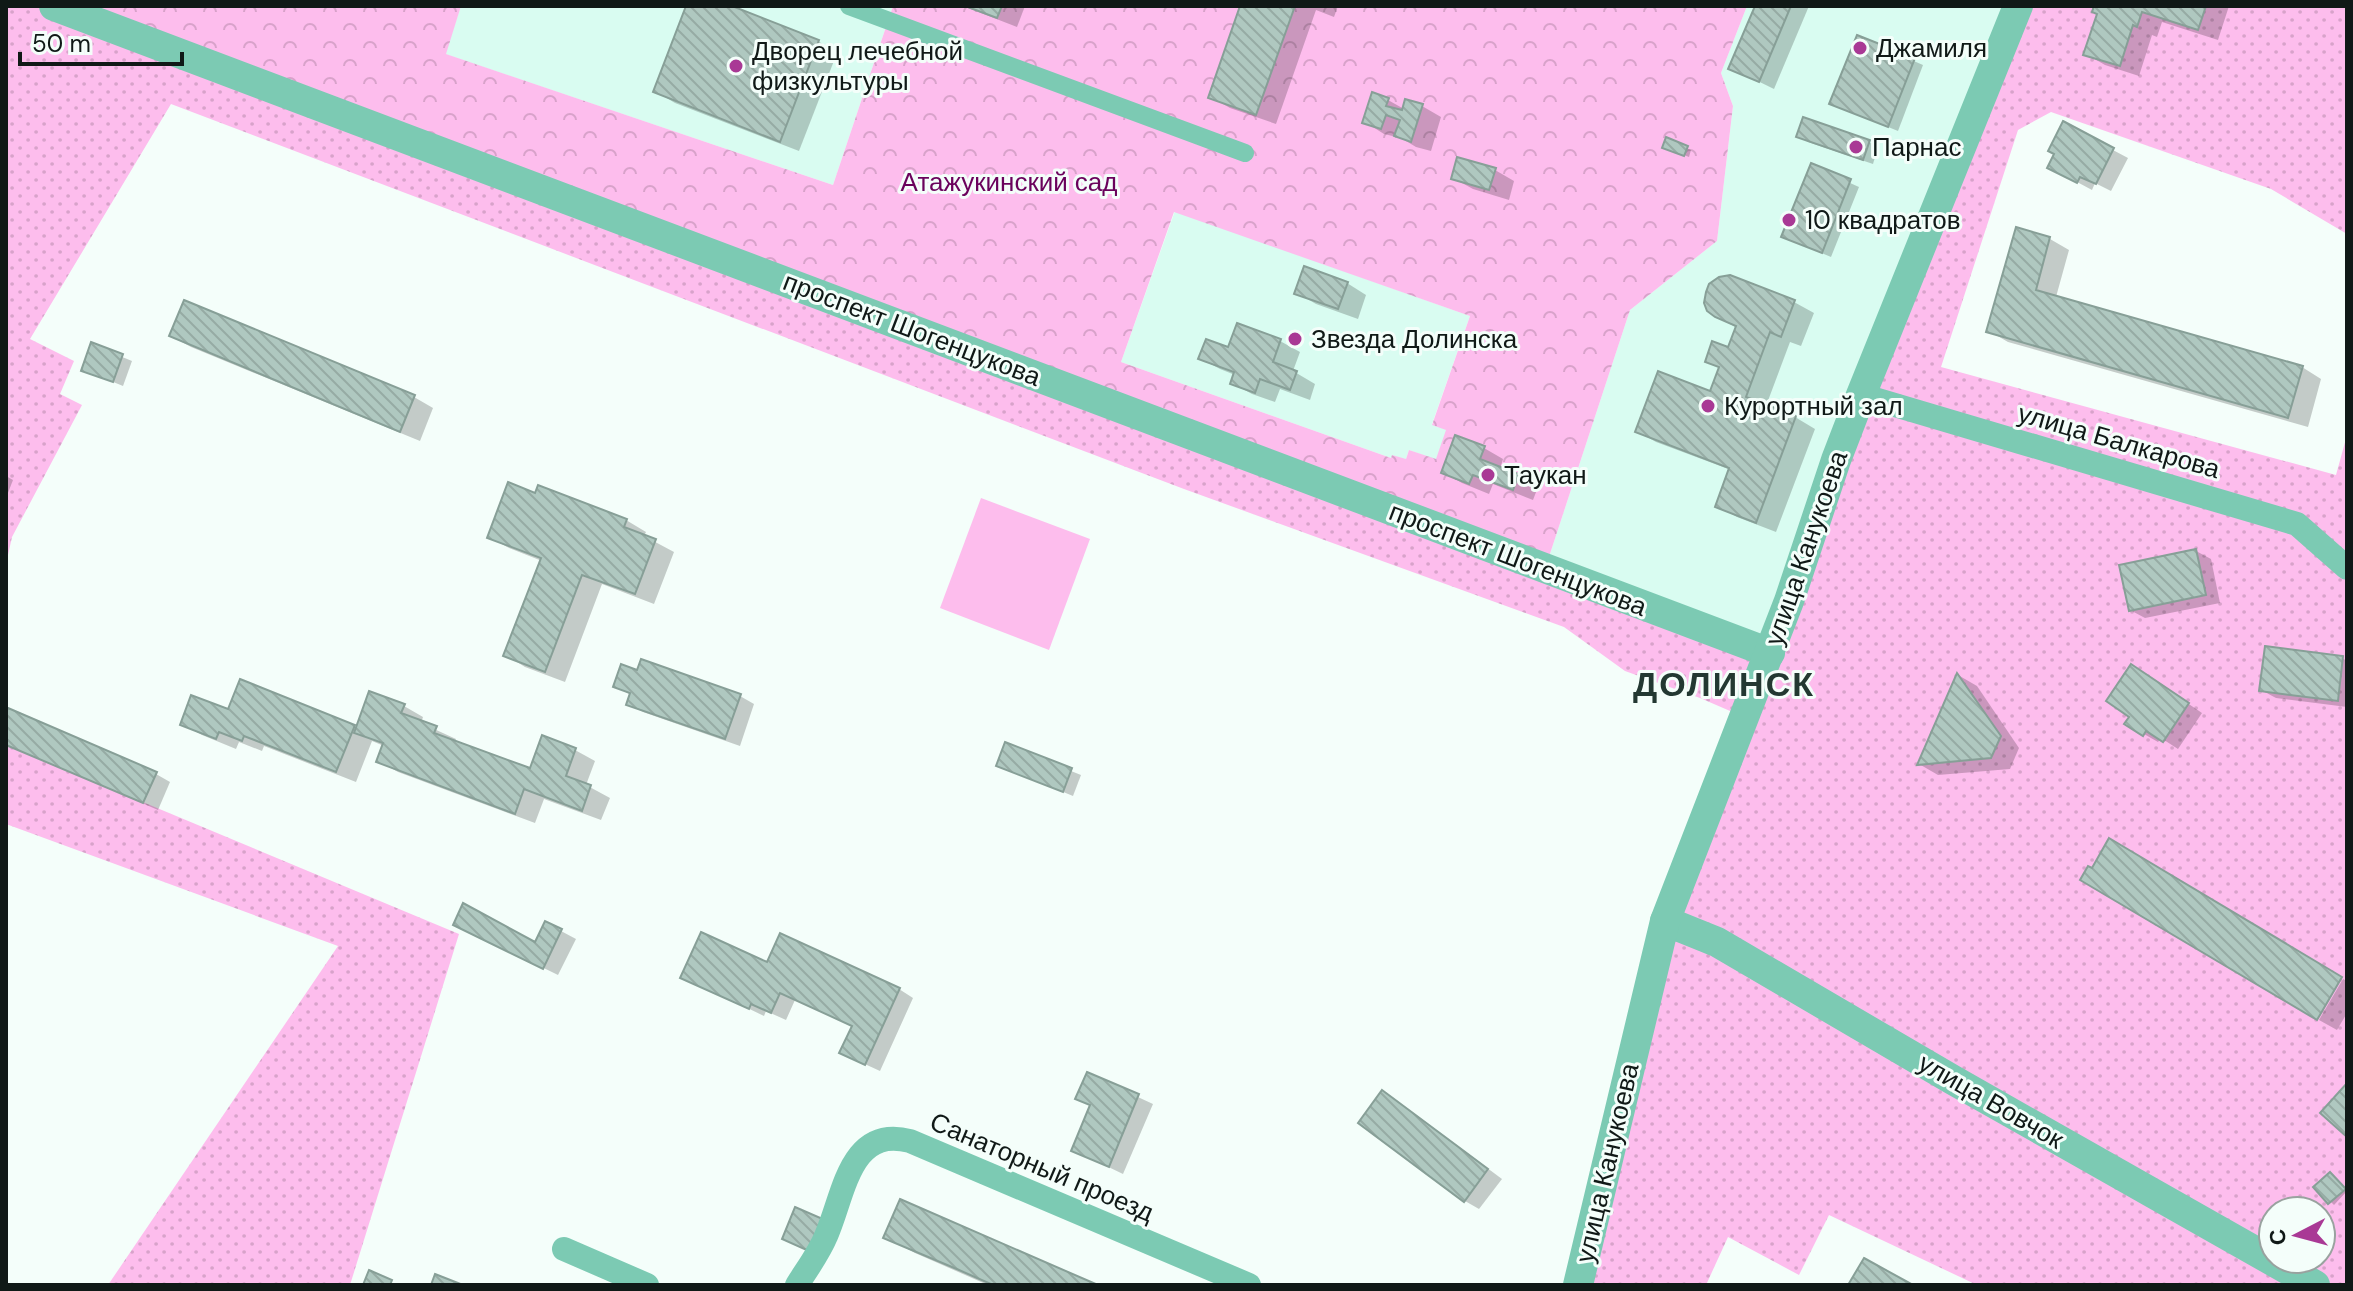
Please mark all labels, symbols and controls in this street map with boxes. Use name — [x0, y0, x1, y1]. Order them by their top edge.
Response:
scale bar — [20, 16, 182, 66]
text: 50 m — [32, 28, 91, 59]
place label: Джамиля — [1876, 31, 1987, 65]
place label: Дворец лечебной физкультуры — [752, 34, 963, 98]
marker: Джамиля — [1851, 39, 1869, 57]
marker: Дворец лечебной физкультуры — [727, 57, 745, 75]
place label: Парнас — [1872, 130, 1961, 164]
marker: Парнас — [1847, 138, 1865, 156]
park label: Атажукинский сад — [901, 165, 1117, 199]
place label: 10 квадратов — [1805, 203, 1961, 237]
marker: 10 квадратов — [1780, 211, 1798, 229]
street label: проспект Шогенцукова — [778, 264, 1046, 394]
place label: Звезда Долинска — [1311, 322, 1518, 356]
marker: Звезда Долинска — [1286, 330, 1304, 348]
place label: Курортный зал — [1724, 389, 1903, 423]
street label: улица Балкарова — [2014, 396, 2224, 486]
marker: Курортный зал — [1699, 397, 1717, 415]
street label: улица Канукоева — [1757, 446, 1855, 650]
place label: Таукан — [1504, 458, 1587, 492]
marker: Таукан — [1479, 466, 1497, 484]
street label: проспект Шогенцукова — [1384, 494, 1652, 624]
district label: ДОЛИНСК — [1633, 662, 1815, 707]
street label: улица Вовчок — [1912, 1046, 2070, 1157]
street label: улица Канукоева — [1567, 1059, 1647, 1266]
street label: Санаторный проезд — [925, 1104, 1159, 1230]
north arrow — [2257, 1195, 2337, 1275]
text: С — [2262, 1228, 2293, 1246]

